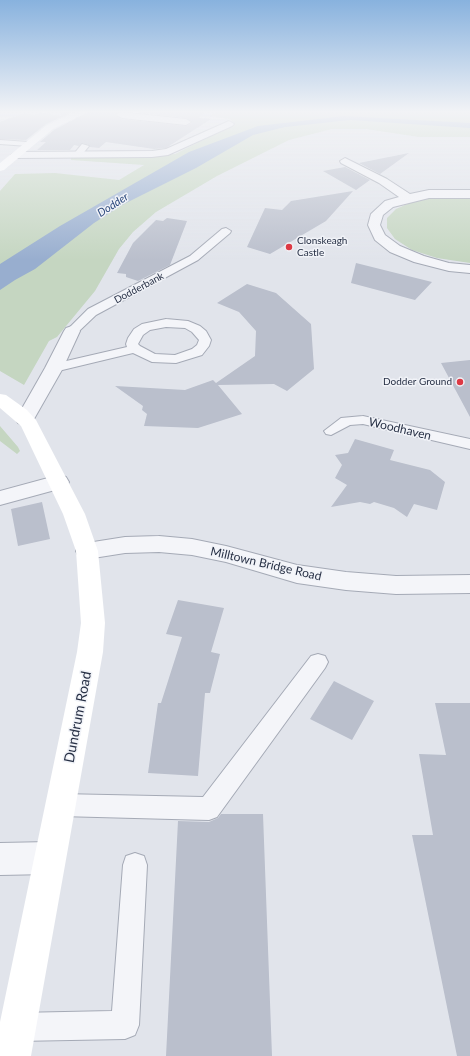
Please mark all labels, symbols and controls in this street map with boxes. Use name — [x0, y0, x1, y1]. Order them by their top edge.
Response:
water label: Dodder — [95, 190, 131, 220]
place label: Clonskeagh Castle — [297, 235, 347, 258]
marker: Clonskeagh Castle — [284, 242, 294, 252]
street label: Dodderbank — [112, 270, 166, 306]
place label: Dodder Ground — [383, 376, 452, 388]
marker: Dodder Ground — [455, 377, 465, 387]
street label: Woodhaven — [367, 415, 433, 443]
street label: Milltown Bridge Road — [209, 544, 323, 584]
street label: Dundrum Road — [61, 670, 95, 764]

